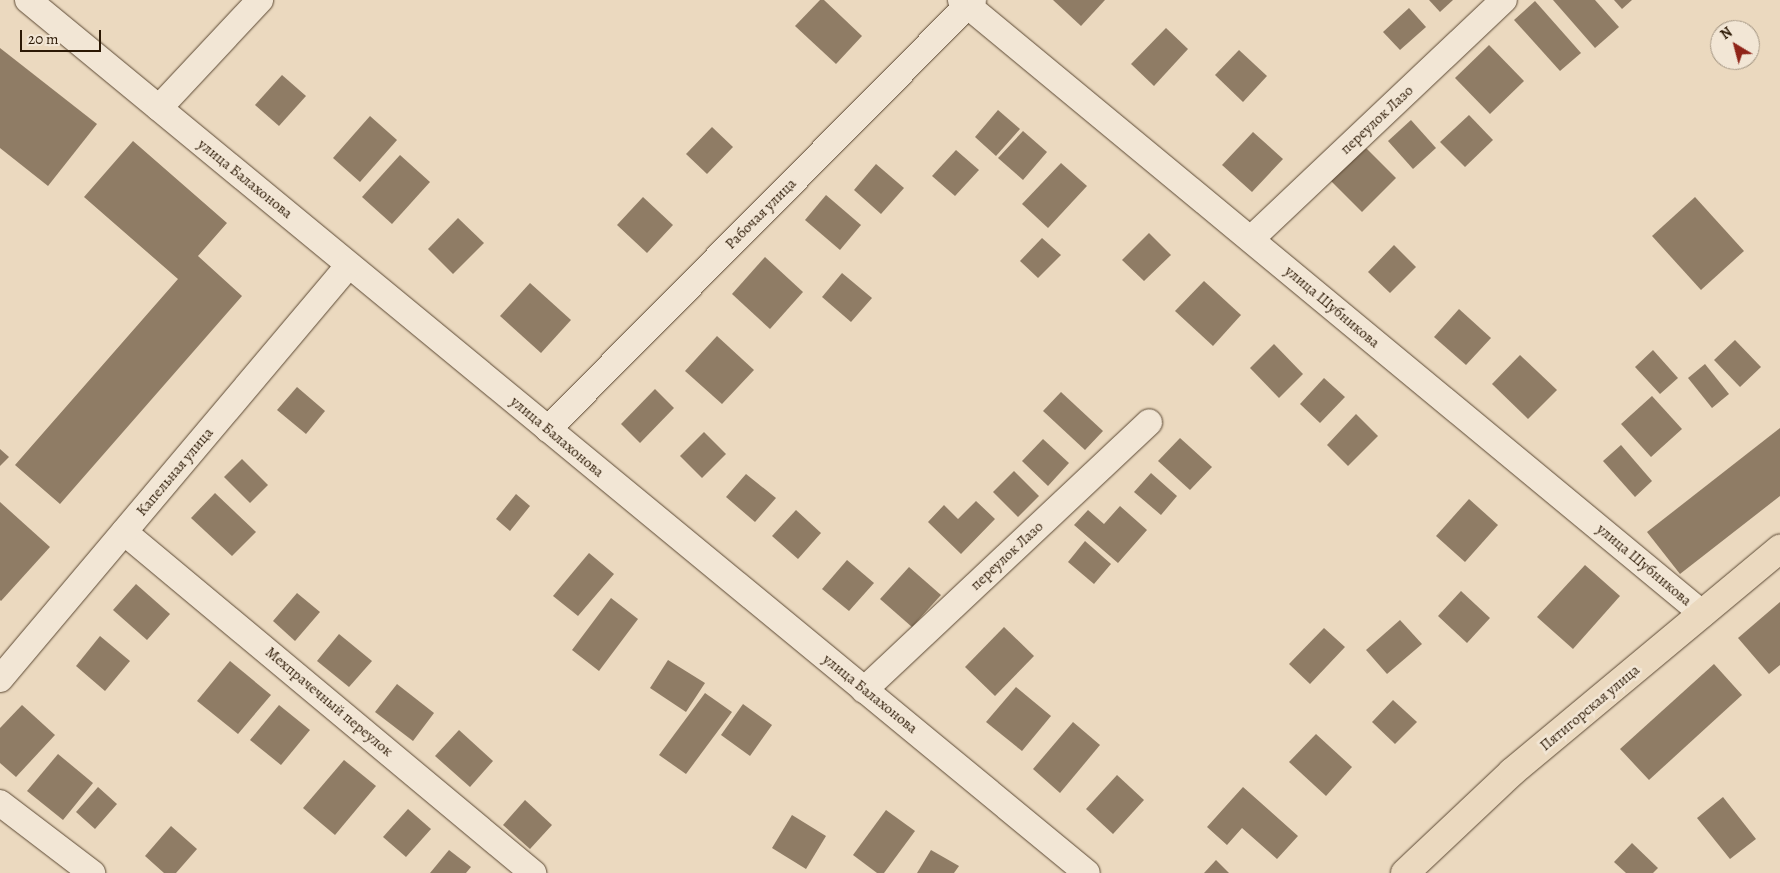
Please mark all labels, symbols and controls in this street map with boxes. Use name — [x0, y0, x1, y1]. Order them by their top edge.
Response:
scale bar — [22, 20, 104, 52]
north arrow — [1710, 20, 1760, 70]
text: N — [1716, 23, 1736, 44]
text: 20 m — [28, 29, 59, 49]
street label: переулок Лазо — [1337, 82, 1417, 158]
street label: улица Балахонова — [194, 135, 296, 223]
street label: Рабочая улица — [722, 175, 800, 253]
street label: улица Шубникова — [1281, 262, 1383, 352]
street label: улица Балахонова — [507, 393, 607, 481]
street label: Капельная улица — [133, 424, 217, 520]
street label: переулок Лазо — [967, 518, 1047, 594]
street label: улица Шубникова — [1593, 520, 1695, 610]
street label: Мехпрачечный переулок — [262, 643, 396, 761]
street label: улица Балахонова — [819, 650, 921, 738]
street label: Пятигорская улица — [1537, 661, 1643, 755]

